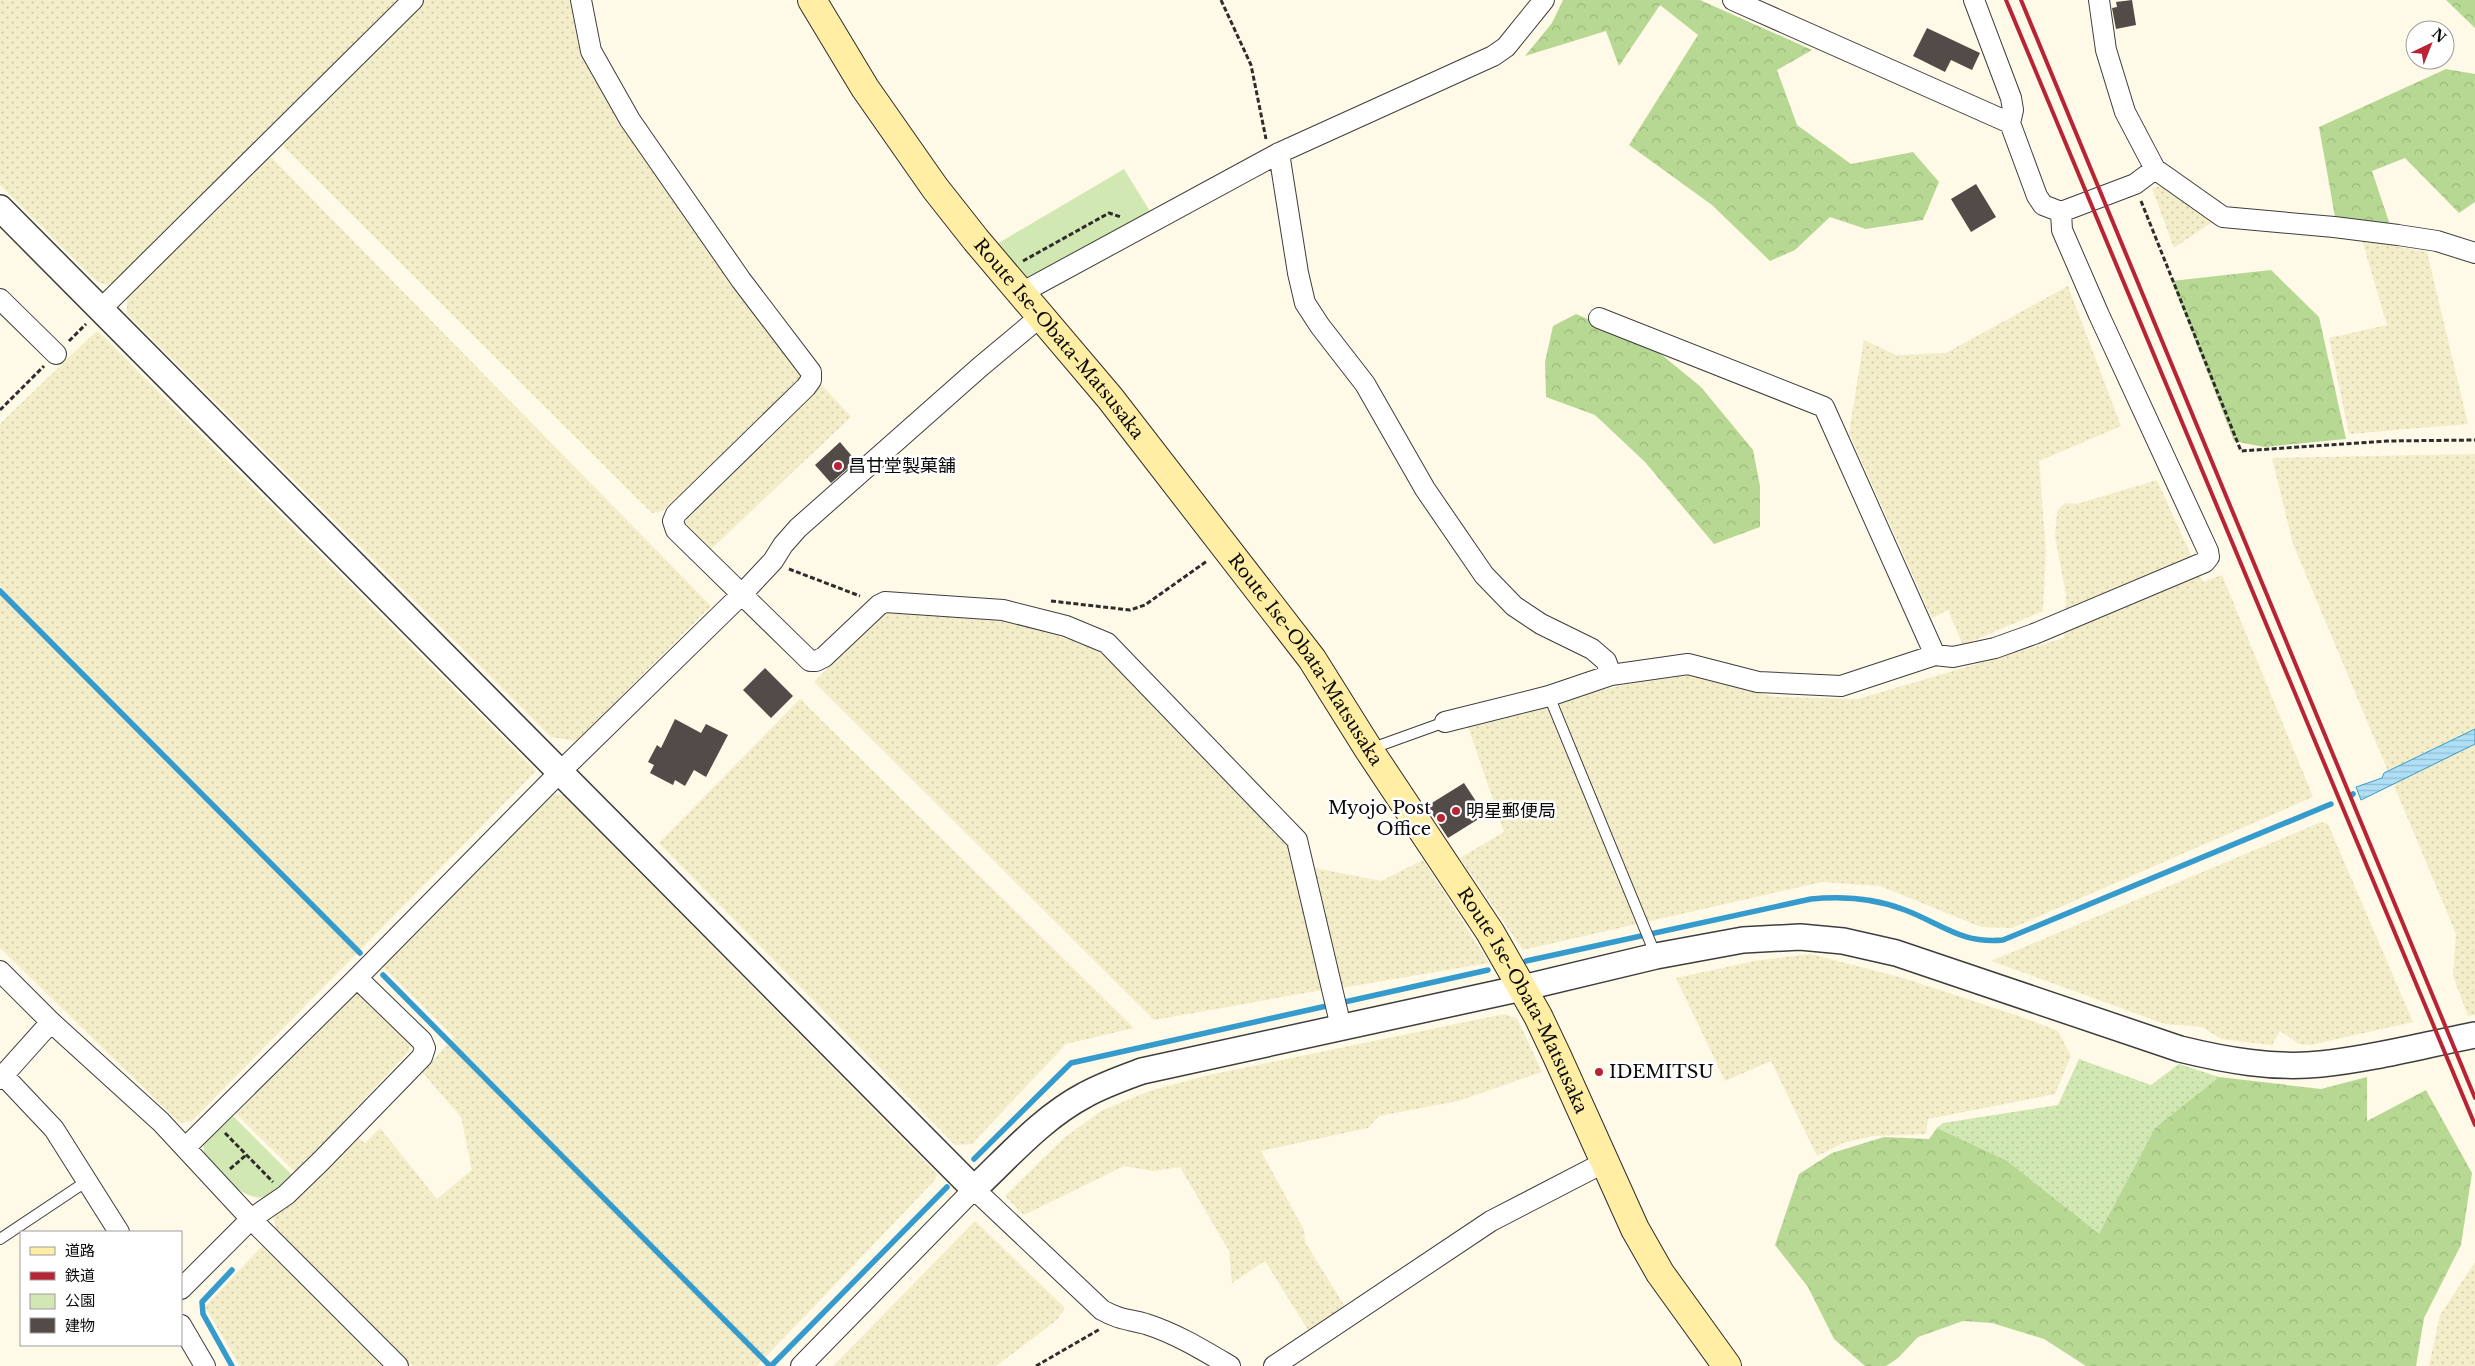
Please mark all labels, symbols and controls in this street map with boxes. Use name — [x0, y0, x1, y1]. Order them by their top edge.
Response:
north arrow — [2405, 20, 2455, 70]
text: N — [2428, 24, 2450, 47]
street label: Route Ise-Obata-Matsusaka — [969, 234, 1149, 443]
place label: 昌甘堂製菓舗 — [848, 455, 956, 477]
marker: 昌甘堂製菓舗 — [832, 460, 844, 472]
street label: Route Ise-Obata-Matsusaka — [1224, 549, 1387, 770]
place label: Myojo Post Office — [1328, 797, 1431, 840]
place label: 明星郵便局 — [1466, 800, 1556, 822]
marker: 明星郵便局 — [1450, 805, 1462, 817]
marker: Myojo Post Office — [1435, 812, 1447, 824]
street label: Route Ise-Obata-Matsusaka — [1452, 883, 1592, 1117]
place label: IDEMITSU — [1609, 1061, 1714, 1083]
marker: IDEMITSU — [1593, 1066, 1605, 1078]
legend — [20, 1231, 182, 1346]
text: 道路 — [65, 1241, 95, 1260]
text: 鉄道 — [65, 1266, 95, 1285]
text: 公園 — [65, 1291, 95, 1310]
text: 建物 — [65, 1316, 95, 1335]

